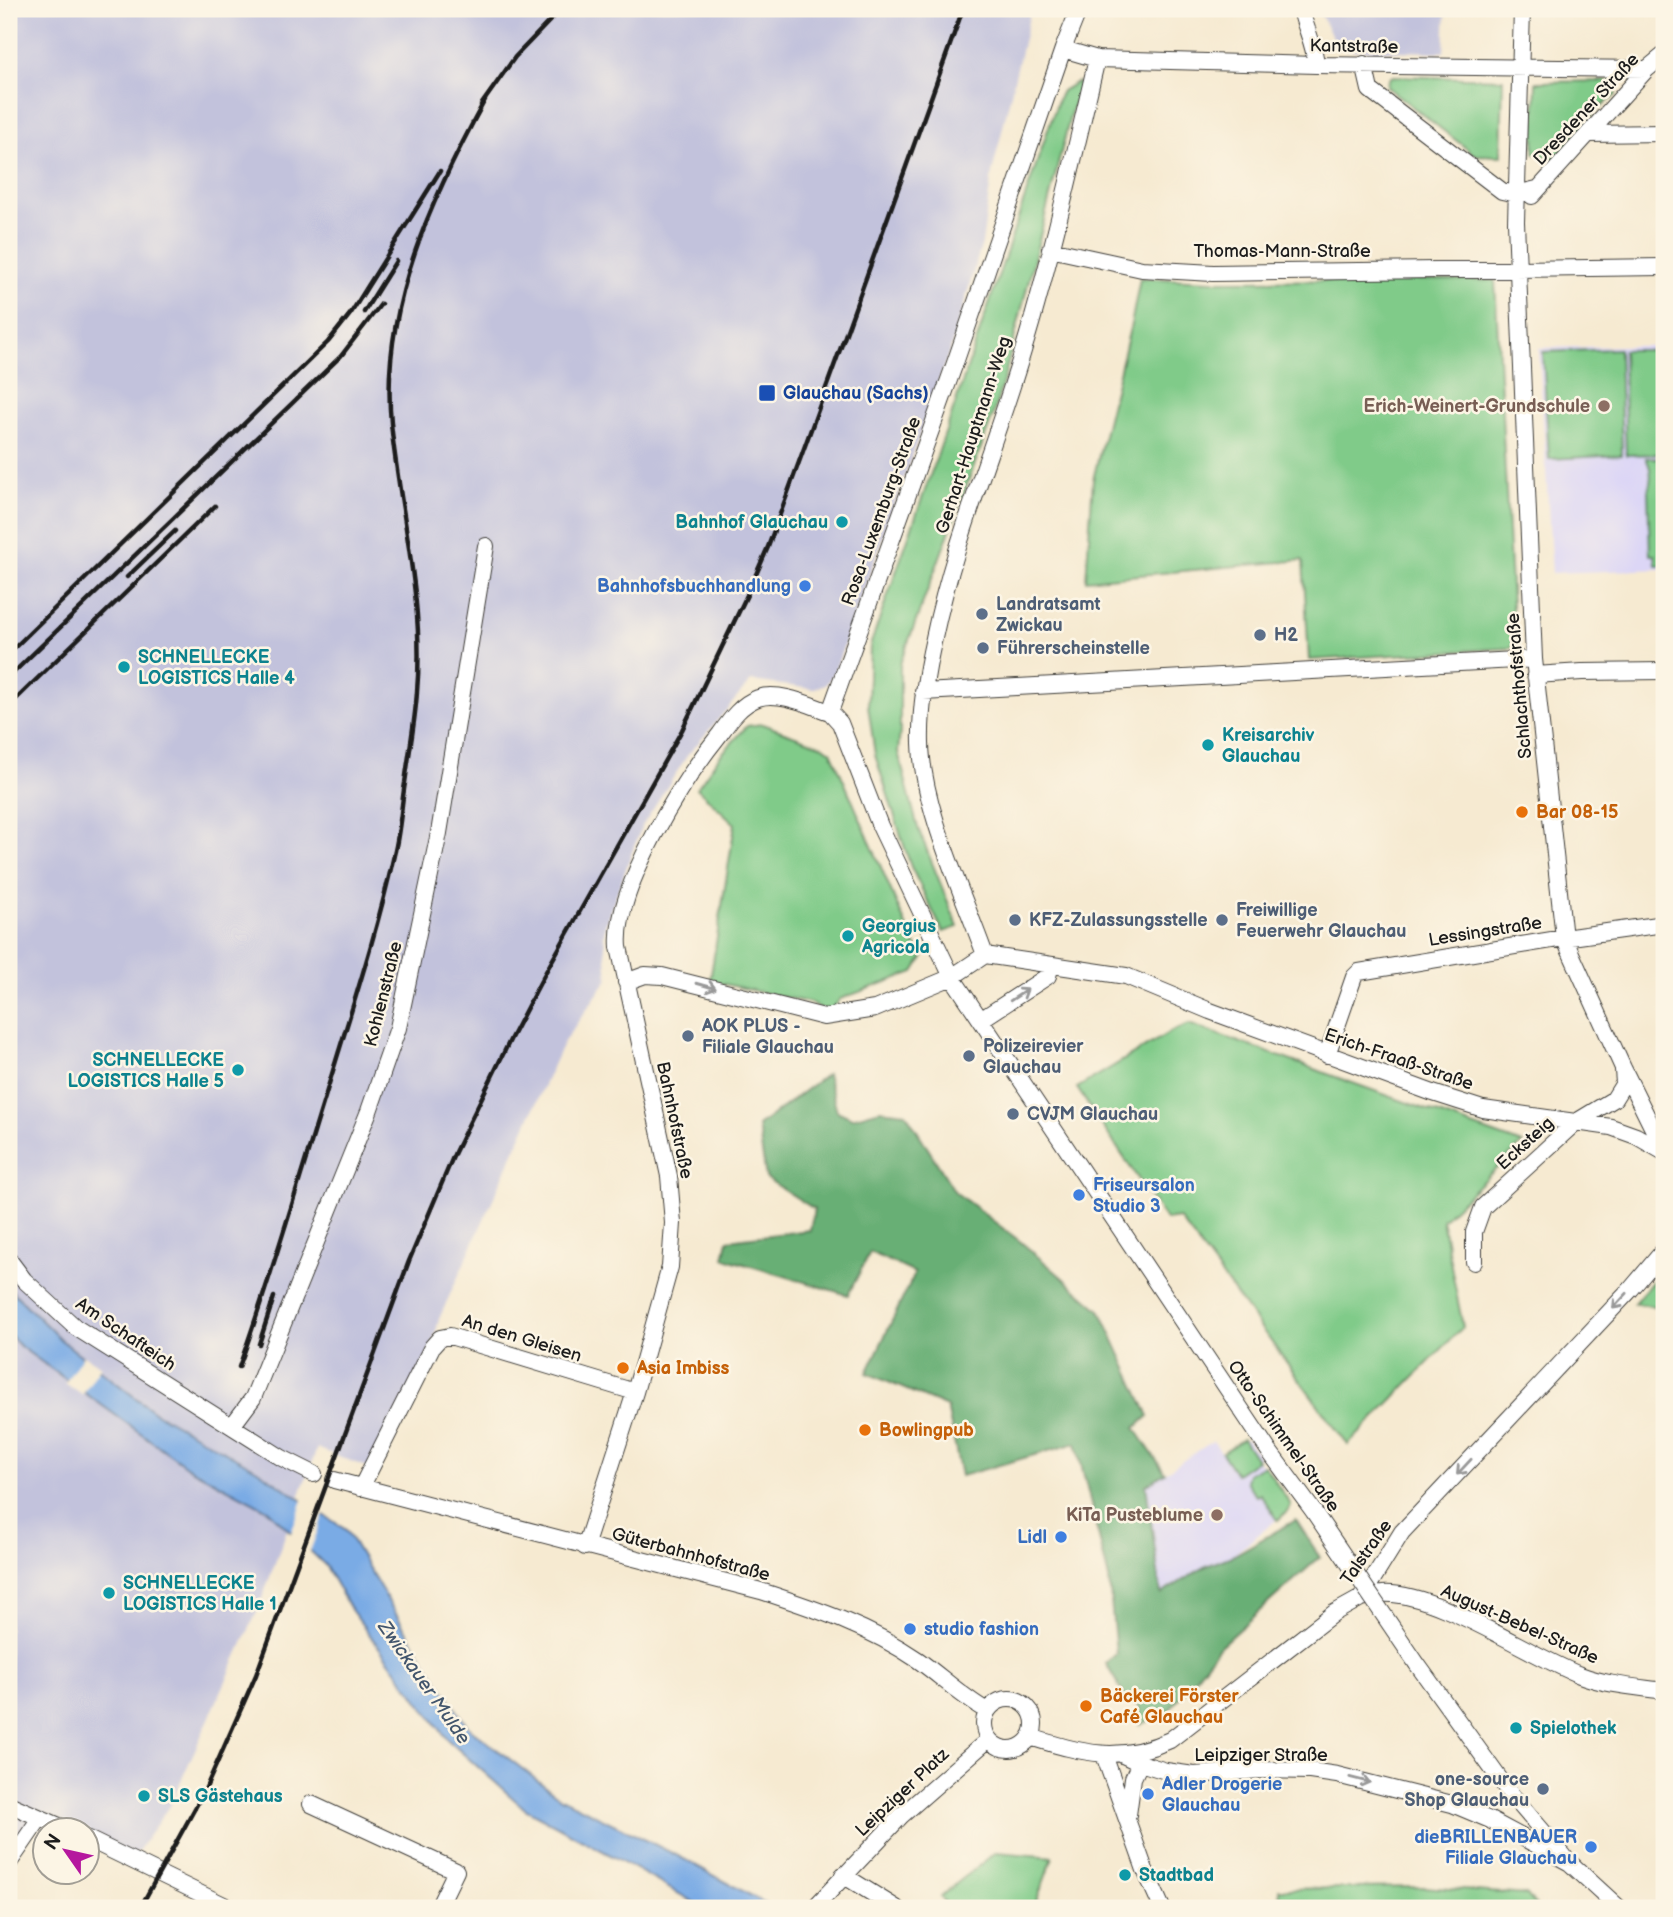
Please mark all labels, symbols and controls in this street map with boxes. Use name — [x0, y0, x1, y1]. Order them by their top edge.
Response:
street label: Kantstraße — [1310, 35, 1399, 58]
street label: Dresdener Straße — [1529, 49, 1644, 170]
street label: Thomas-Mann-Straße — [1193, 241, 1371, 262]
street label: Gerhart-Hauptmann-Weg — [932, 334, 1015, 537]
marker: Glauchau (Sachs) — [757, 383, 777, 403]
place label: Glauchau (Sachs) — [783, 383, 929, 404]
place label: Erich-Weinert-Grundschule — [1363, 396, 1590, 417]
marker: Erich-Weinert-Grundschule — [1596, 398, 1612, 414]
street label: Rosa-Luxemburg-Straße — [838, 414, 926, 608]
place label: Bahnhof Glauchau — [675, 512, 828, 533]
marker: Bahnhof Glauchau — [834, 514, 850, 530]
place label: Bahnhofsbuchhandlung — [597, 576, 791, 597]
marker: Bahnhofsbuchhandlung — [797, 578, 813, 594]
place label: Landratsamt Zwickau — [996, 594, 1101, 636]
marker: Landratsamt Zwickau — [974, 606, 990, 622]
street label: Schlachthofstraße — [1503, 612, 1536, 760]
place label: H2 — [1274, 625, 1298, 646]
marker: H2 — [1252, 627, 1268, 643]
place label: Führerscheinstelle — [997, 638, 1150, 659]
marker: Führerscheinstelle — [975, 640, 991, 656]
place label: SCHNELLECKE LOGISTICS Halle 4 — [138, 647, 295, 689]
marker: SCHNELLECKE LOGISTICS Halle 4 — [116, 659, 132, 675]
place label: Kreisarchiv Glauchau — [1222, 725, 1315, 767]
marker: Kreisarchiv Glauchau — [1200, 737, 1216, 753]
place label: Bar 08-15 — [1536, 802, 1618, 823]
marker: Bar 08-15 — [1514, 804, 1530, 820]
place label: Freiwillige Feuerwehr Glauchau — [1236, 900, 1406, 942]
place label: KFZ-Zulassungsstelle — [1029, 910, 1208, 931]
marker: KFZ-Zulassungsstelle — [1007, 912, 1023, 928]
marker: Freiwillige Feuerwehr Glauchau — [1214, 912, 1230, 928]
street label: Lessingstraße — [1427, 912, 1544, 951]
place label: Georgius Agricola — [861, 916, 936, 958]
marker: Georgius Agricola — [840, 928, 856, 944]
street label: Kohlenstraße — [360, 939, 407, 1049]
one-way arrow — [695, 981, 717, 994]
one-way arrow — [1009, 987, 1029, 1001]
place label: AOK PLUS - Filiale Glauchau — [701, 1016, 834, 1058]
street label: Erich-Fraaß-Straße — [1322, 1024, 1476, 1095]
marker: AOK PLUS - Filiale Glauchau — [680, 1028, 696, 1044]
place label: Polizeirevier Glauchau — [983, 1036, 1084, 1078]
marker: Polizeirevier Glauchau — [961, 1048, 977, 1064]
place label: SCHNELLECKE LOGISTICS Halle 5 — [67, 1050, 224, 1092]
street label: Bahnhofstraße — [652, 1060, 697, 1181]
marker: SCHNELLECKE LOGISTICS Halle 5 — [230, 1062, 246, 1078]
place label: CVJM Glauchau — [1027, 1104, 1158, 1125]
marker: CVJM Glauchau — [1005, 1106, 1021, 1122]
street label: Ecksteig — [1493, 1112, 1558, 1174]
place label: Friseursalon Studio 3 — [1093, 1175, 1195, 1217]
marker: Friseursalon Studio 3 — [1071, 1187, 1087, 1203]
one-way arrow — [1611, 1292, 1628, 1309]
street label: Am Schafteich — [72, 1293, 180, 1376]
street label: An den Gleisen — [459, 1310, 584, 1367]
street label: Otto-Schimmel-Straße — [1223, 1356, 1344, 1516]
place label: Asia Imbiss — [636, 1358, 730, 1379]
marker: Asia Imbiss — [615, 1360, 631, 1376]
place label: Bowlingpub — [879, 1420, 974, 1441]
marker: Bowlingpub — [857, 1422, 873, 1438]
one-way arrow — [1455, 1458, 1472, 1475]
place label: KiTa Pusteblume — [1066, 1505, 1203, 1526]
marker: KiTa Pusteblume — [1209, 1507, 1225, 1523]
street label: Talstraße — [1336, 1515, 1397, 1589]
street label: Güterbahnhofstraße — [609, 1523, 773, 1586]
place label: Lidl — [1017, 1527, 1047, 1548]
marker: Lidl — [1053, 1529, 1069, 1545]
place label: SCHNELLECKE LOGISTICS Halle 1 — [123, 1573, 277, 1615]
street label: August-Bebel-Straße — [1438, 1580, 1602, 1669]
marker: SCHNELLECKE LOGISTICS Halle 1 — [101, 1585, 117, 1601]
water label: Zwickauer Mulde — [372, 1616, 475, 1749]
place label: studio fashion — [924, 1619, 1039, 1640]
marker: studio fashion — [902, 1621, 918, 1637]
place label: Bäckerei Förster Café Glauchau — [1100, 1686, 1239, 1728]
marker: Bäckerei Förster Café Glauchau — [1078, 1698, 1094, 1714]
place label: Spielothek — [1530, 1718, 1617, 1739]
marker: Spielothek — [1508, 1720, 1524, 1736]
street label: Leipziger Platz — [851, 1744, 954, 1841]
street label: Leipziger Straße — [1194, 1745, 1328, 1766]
place label: one-source Shop Glauchau — [1405, 1769, 1529, 1811]
place label: Adler Drogerie Glauchau — [1161, 1774, 1282, 1816]
one-way arrow — [1348, 1774, 1370, 1787]
marker: one-source Shop Glauchau — [1535, 1781, 1551, 1797]
place label: SLS Gästehaus — [158, 1786, 283, 1807]
marker: Adler Drogerie Glauchau — [1140, 1786, 1156, 1802]
marker: SLS Gästehaus — [136, 1788, 152, 1804]
north arrow — [32, 1815, 102, 1885]
place label: dieBRILLENBAUER Filiale Glauchau — [1414, 1827, 1577, 1869]
text: N — [40, 1830, 67, 1855]
marker: dieBRILLENBAUER Filiale Glauchau — [1583, 1839, 1599, 1855]
place label: Stadtbad — [1139, 1865, 1214, 1886]
marker: Stadtbad — [1117, 1867, 1133, 1883]

